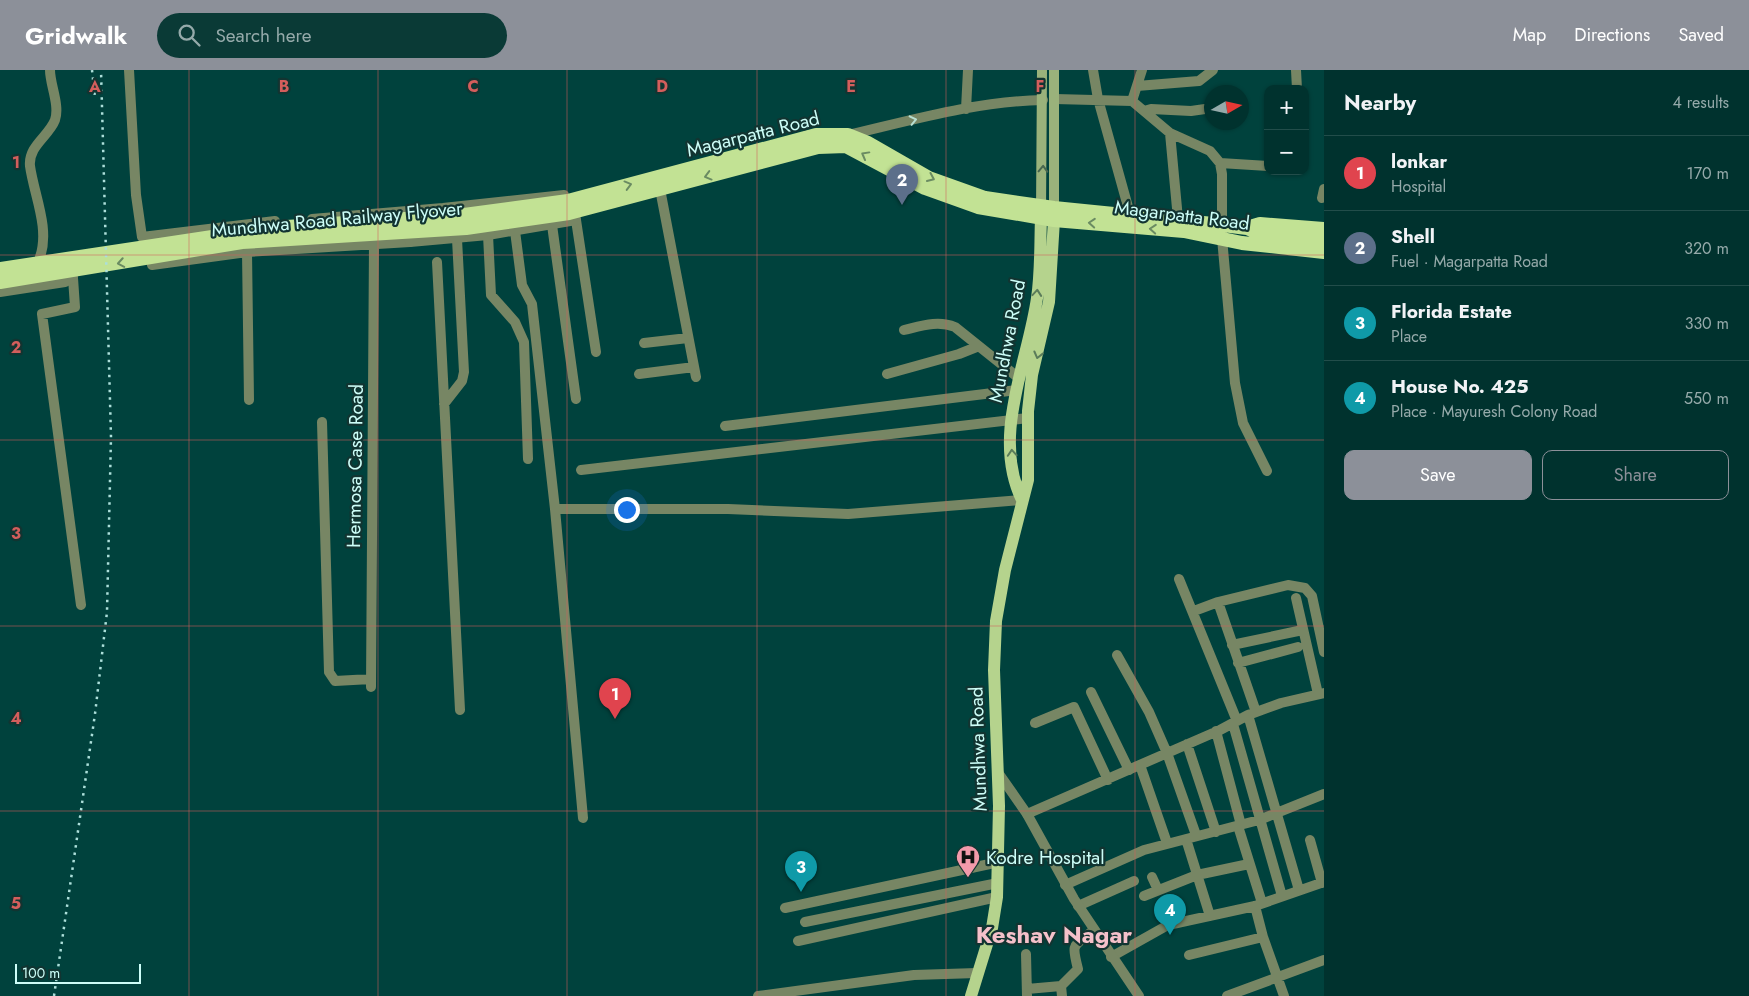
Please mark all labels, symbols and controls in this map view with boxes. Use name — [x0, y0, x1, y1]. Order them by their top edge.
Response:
search box — [157, 13, 507, 58]
text: Gridwalk — [25, 18, 127, 53]
icon: search — [175, 21, 203, 49]
text: Search here — [215, 22, 311, 49]
text: Map — [1513, 22, 1546, 48]
text: Directions — [1574, 22, 1650, 48]
text: Saved — [1678, 22, 1724, 48]
text: A — [88, 75, 101, 98]
text: B — [279, 75, 289, 98]
text: C — [467, 75, 479, 98]
text: D — [656, 75, 668, 98]
text: E — [846, 75, 856, 98]
text: F — [1036, 75, 1044, 98]
north arrow — [1204, 85, 1249, 130]
map controls — [1264, 85, 1309, 175]
button: + — [1264, 85, 1309, 130]
text: Nearby — [1344, 88, 1416, 118]
text: 4 results — [1673, 91, 1729, 114]
street label: Magarpatta Road — [684, 104, 822, 164]
one-way arrow — [908, 115, 917, 126]
button: − — [1264, 130, 1309, 175]
text: lonkar — [1391, 148, 1447, 175]
text: 1 — [12, 151, 20, 174]
one-way arrow — [861, 152, 870, 162]
text: 1 — [1356, 162, 1364, 185]
text: 170 m — [1687, 162, 1729, 185]
pin: 2 — [886, 164, 918, 205]
one-way arrow — [1037, 165, 1048, 173]
one-way arrow — [705, 171, 713, 181]
one-way arrow — [926, 172, 935, 183]
text: Hospital — [1391, 175, 1446, 198]
one-way arrow — [624, 180, 633, 191]
street label: Magarpatta Road — [1113, 193, 1251, 237]
street label: Mundhwa Road Railway Flyover — [210, 195, 464, 243]
one-way arrow — [1087, 217, 1095, 228]
text: Shell — [1391, 223, 1435, 250]
one-way arrow — [1148, 224, 1156, 235]
text: 2 — [1355, 237, 1365, 260]
text: 320 m — [1684, 237, 1729, 260]
text: Fuel · Magarpatta Road — [1391, 250, 1548, 273]
one-way arrow — [117, 257, 126, 267]
street label: Mundhwa Road — [982, 277, 1032, 405]
one-way arrow — [1032, 289, 1043, 297]
text: Florida Estate — [1391, 298, 1512, 325]
text: 3 — [1355, 312, 1365, 335]
text: 330 m — [1685, 312, 1729, 335]
text: Place — [1391, 325, 1427, 348]
text: 2 — [11, 336, 21, 359]
one-way arrow — [1033, 350, 1043, 358]
text: House No. 425 — [1391, 373, 1528, 400]
street label: Hermosa Case Road — [340, 384, 370, 548]
text: 4 — [1354, 387, 1366, 410]
text: 550 m — [1684, 387, 1729, 410]
text: Place · Mayuresh Colony Road — [1391, 400, 1597, 423]
one-way arrow — [1006, 449, 1017, 457]
button: Save — [1344, 450, 1532, 500]
button: Share — [1542, 450, 1729, 500]
your location — [614, 497, 640, 523]
text: 3 — [11, 522, 21, 545]
pin: 1 — [599, 678, 631, 719]
street label: Mundhwa Road — [962, 686, 994, 812]
text: 4 — [10, 707, 22, 730]
hospital icon: Kodre Hospital — [955, 844, 981, 878]
place label: Kodre Hospital — [986, 844, 1105, 871]
pin: 3 — [785, 851, 817, 892]
text: 5 — [11, 892, 21, 915]
pin: 4 — [1154, 894, 1186, 935]
district label: Keshav Nagar — [976, 917, 1132, 952]
scale bar — [15, 961, 141, 984]
text: 100 m — [22, 963, 60, 983]

